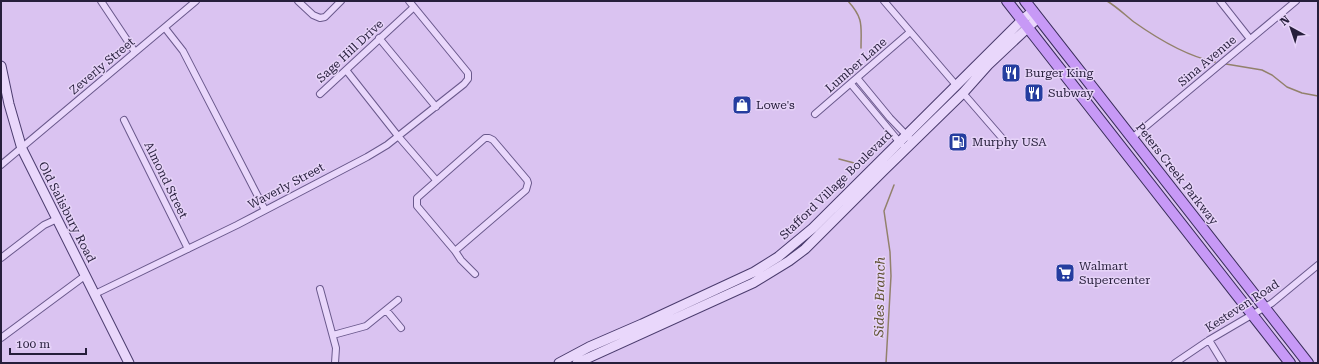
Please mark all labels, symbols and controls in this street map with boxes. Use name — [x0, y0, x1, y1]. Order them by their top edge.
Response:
north arrow — [1271, 8, 1311, 48]
text: N — [1277, 13, 1293, 28]
street label: Sage Hill Drive — [314, 16, 386, 85]
street label: Sina Avenue — [1175, 32, 1239, 89]
street label: Zeverly Street — [67, 34, 138, 97]
street label: Lumber Lane — [823, 34, 890, 95]
restaurant icon: Burger King — [1000, 62, 1022, 84]
place label: Burger King — [1025, 66, 1094, 80]
restaurant icon: Subway — [1023, 82, 1045, 104]
place label: Subway — [1048, 86, 1094, 100]
shop icon: Lowe's — [731, 94, 753, 116]
place label: Lowe's — [756, 98, 795, 112]
street label: Peters Creek Parkway — [1133, 120, 1222, 228]
street label: Stafford Village Boulevard — [777, 127, 895, 242]
fuel station icon: Murphy USA — [947, 131, 969, 153]
place label: Murphy USA — [972, 135, 1047, 149]
street label: Almond Street — [141, 139, 191, 221]
street label: Old Salisbury Road — [35, 159, 99, 265]
street label: Waverly Street — [245, 160, 327, 212]
water label: Sides Branch — [871, 257, 888, 338]
place label: Walmart Supercenter — [1079, 259, 1150, 287]
supermarket icon: Walmart Supercenter — [1054, 262, 1076, 284]
street label: Kesteven Road — [1202, 277, 1282, 335]
scale bar — [10, 330, 86, 356]
text: 100 m — [16, 337, 50, 351]

